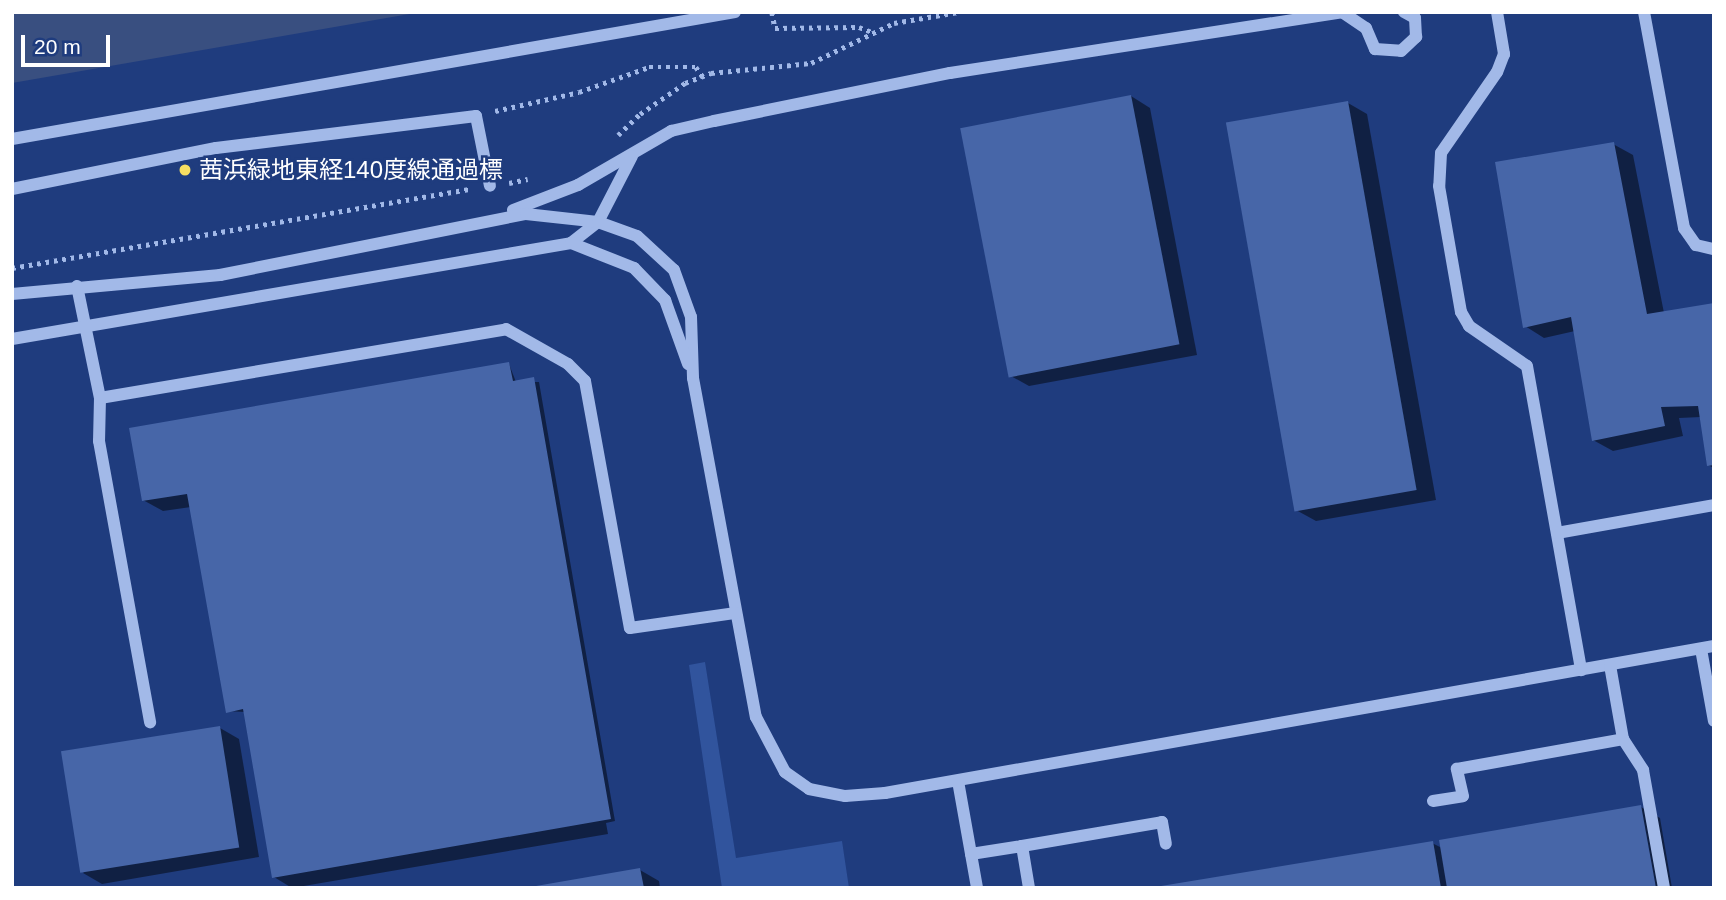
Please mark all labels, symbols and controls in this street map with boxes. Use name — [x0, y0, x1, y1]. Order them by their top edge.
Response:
scale bar — [24, 21, 114, 65]
text: 20 m — [34, 35, 81, 58]
place label: 茜浜緑地東経140度線通過標 — [199, 156, 503, 184]
marker: 茜浜緑地東経140度線通過標 — [177, 162, 193, 178]

